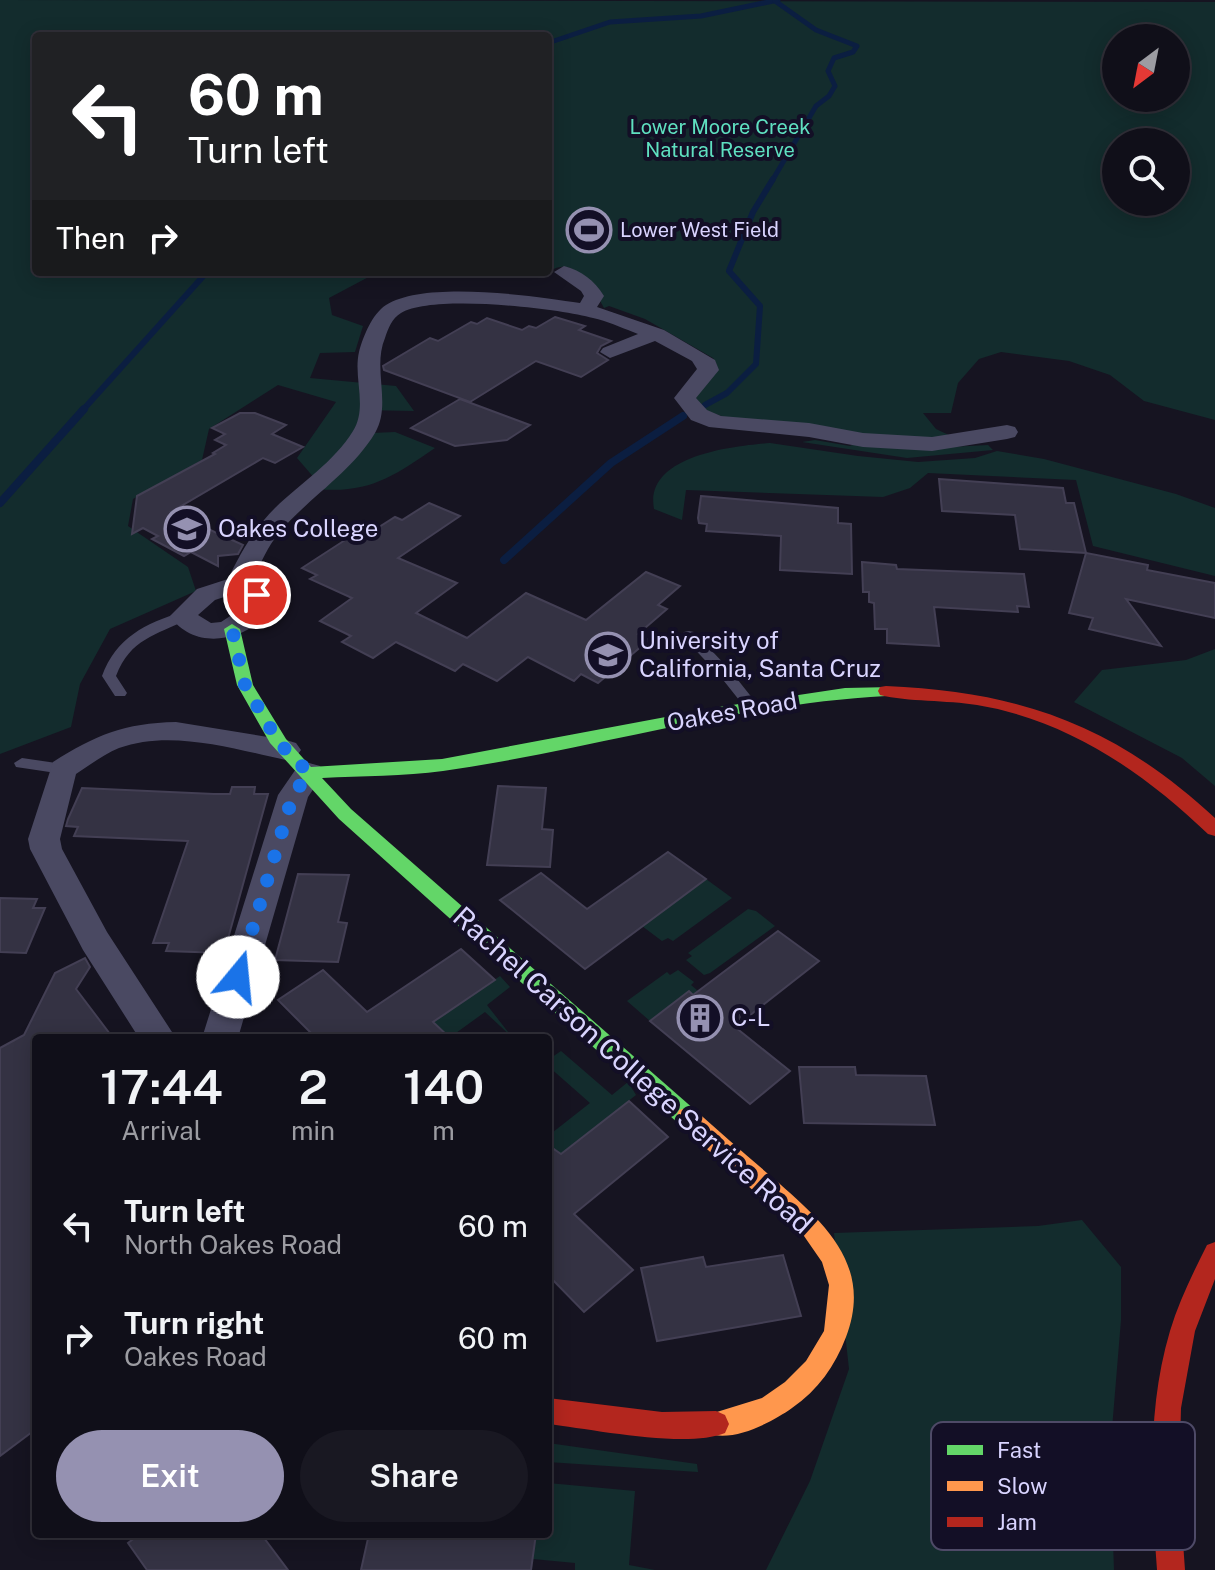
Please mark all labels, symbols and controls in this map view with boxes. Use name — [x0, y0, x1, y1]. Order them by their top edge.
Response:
north arrow — [1102, 24, 1190, 112]
map controls — [1102, 24, 1190, 216]
text: 60 m — [188, 62, 324, 128]
icon: left — [56, 64, 160, 168]
park label: Lower Moore Creek Natural Reserve — [630, 115, 810, 162]
button: search — [1102, 128, 1190, 216]
text: Turn left — [188, 129, 329, 171]
sports icon: Lower West Field — [565, 206, 613, 254]
icon: right — [141, 216, 185, 260]
place label: Lower West Field — [620, 218, 779, 242]
text: Then — [56, 220, 125, 256]
school or university icon: Oakes College — [163, 505, 211, 553]
place label: Oakes College — [218, 514, 378, 542]
pin — [223, 561, 291, 629]
icon: arrive — [235, 573, 279, 617]
place label: University of California, Santa Cruz — [639, 626, 881, 682]
school or university icon: University of California, Santa Cruz — [584, 631, 632, 679]
street label: Oakes Road — [664, 686, 799, 736]
street label: Rachel Carson College Service Road — [447, 899, 820, 1240]
position arrow — [196, 935, 280, 1019]
building icon: C-L — [676, 994, 724, 1042]
place label: C-L — [731, 1003, 770, 1031]
text: 17:44 — [100, 1058, 223, 1115]
text: 2 — [298, 1058, 328, 1115]
text: 140 — [403, 1058, 484, 1115]
text: Arrival — [121, 1115, 202, 1146]
text: min — [291, 1115, 335, 1146]
text: m — [432, 1115, 455, 1146]
text: Turn left — [124, 1193, 245, 1229]
icon: left — [56, 1204, 100, 1248]
text: 60 m — [458, 1208, 528, 1244]
text: North Oakes Road — [124, 1229, 342, 1260]
text: Turn right — [124, 1305, 264, 1341]
icon: right — [56, 1316, 100, 1360]
text: 60 m — [458, 1320, 528, 1356]
text: Oakes Road — [124, 1341, 267, 1372]
legend — [931, 1422, 1195, 1550]
button: Exit — [56, 1430, 284, 1522]
button: Share — [300, 1430, 528, 1522]
text: Fast — [997, 1437, 1041, 1463]
text: Slow — [997, 1473, 1047, 1499]
text: Jam — [997, 1509, 1037, 1535]

